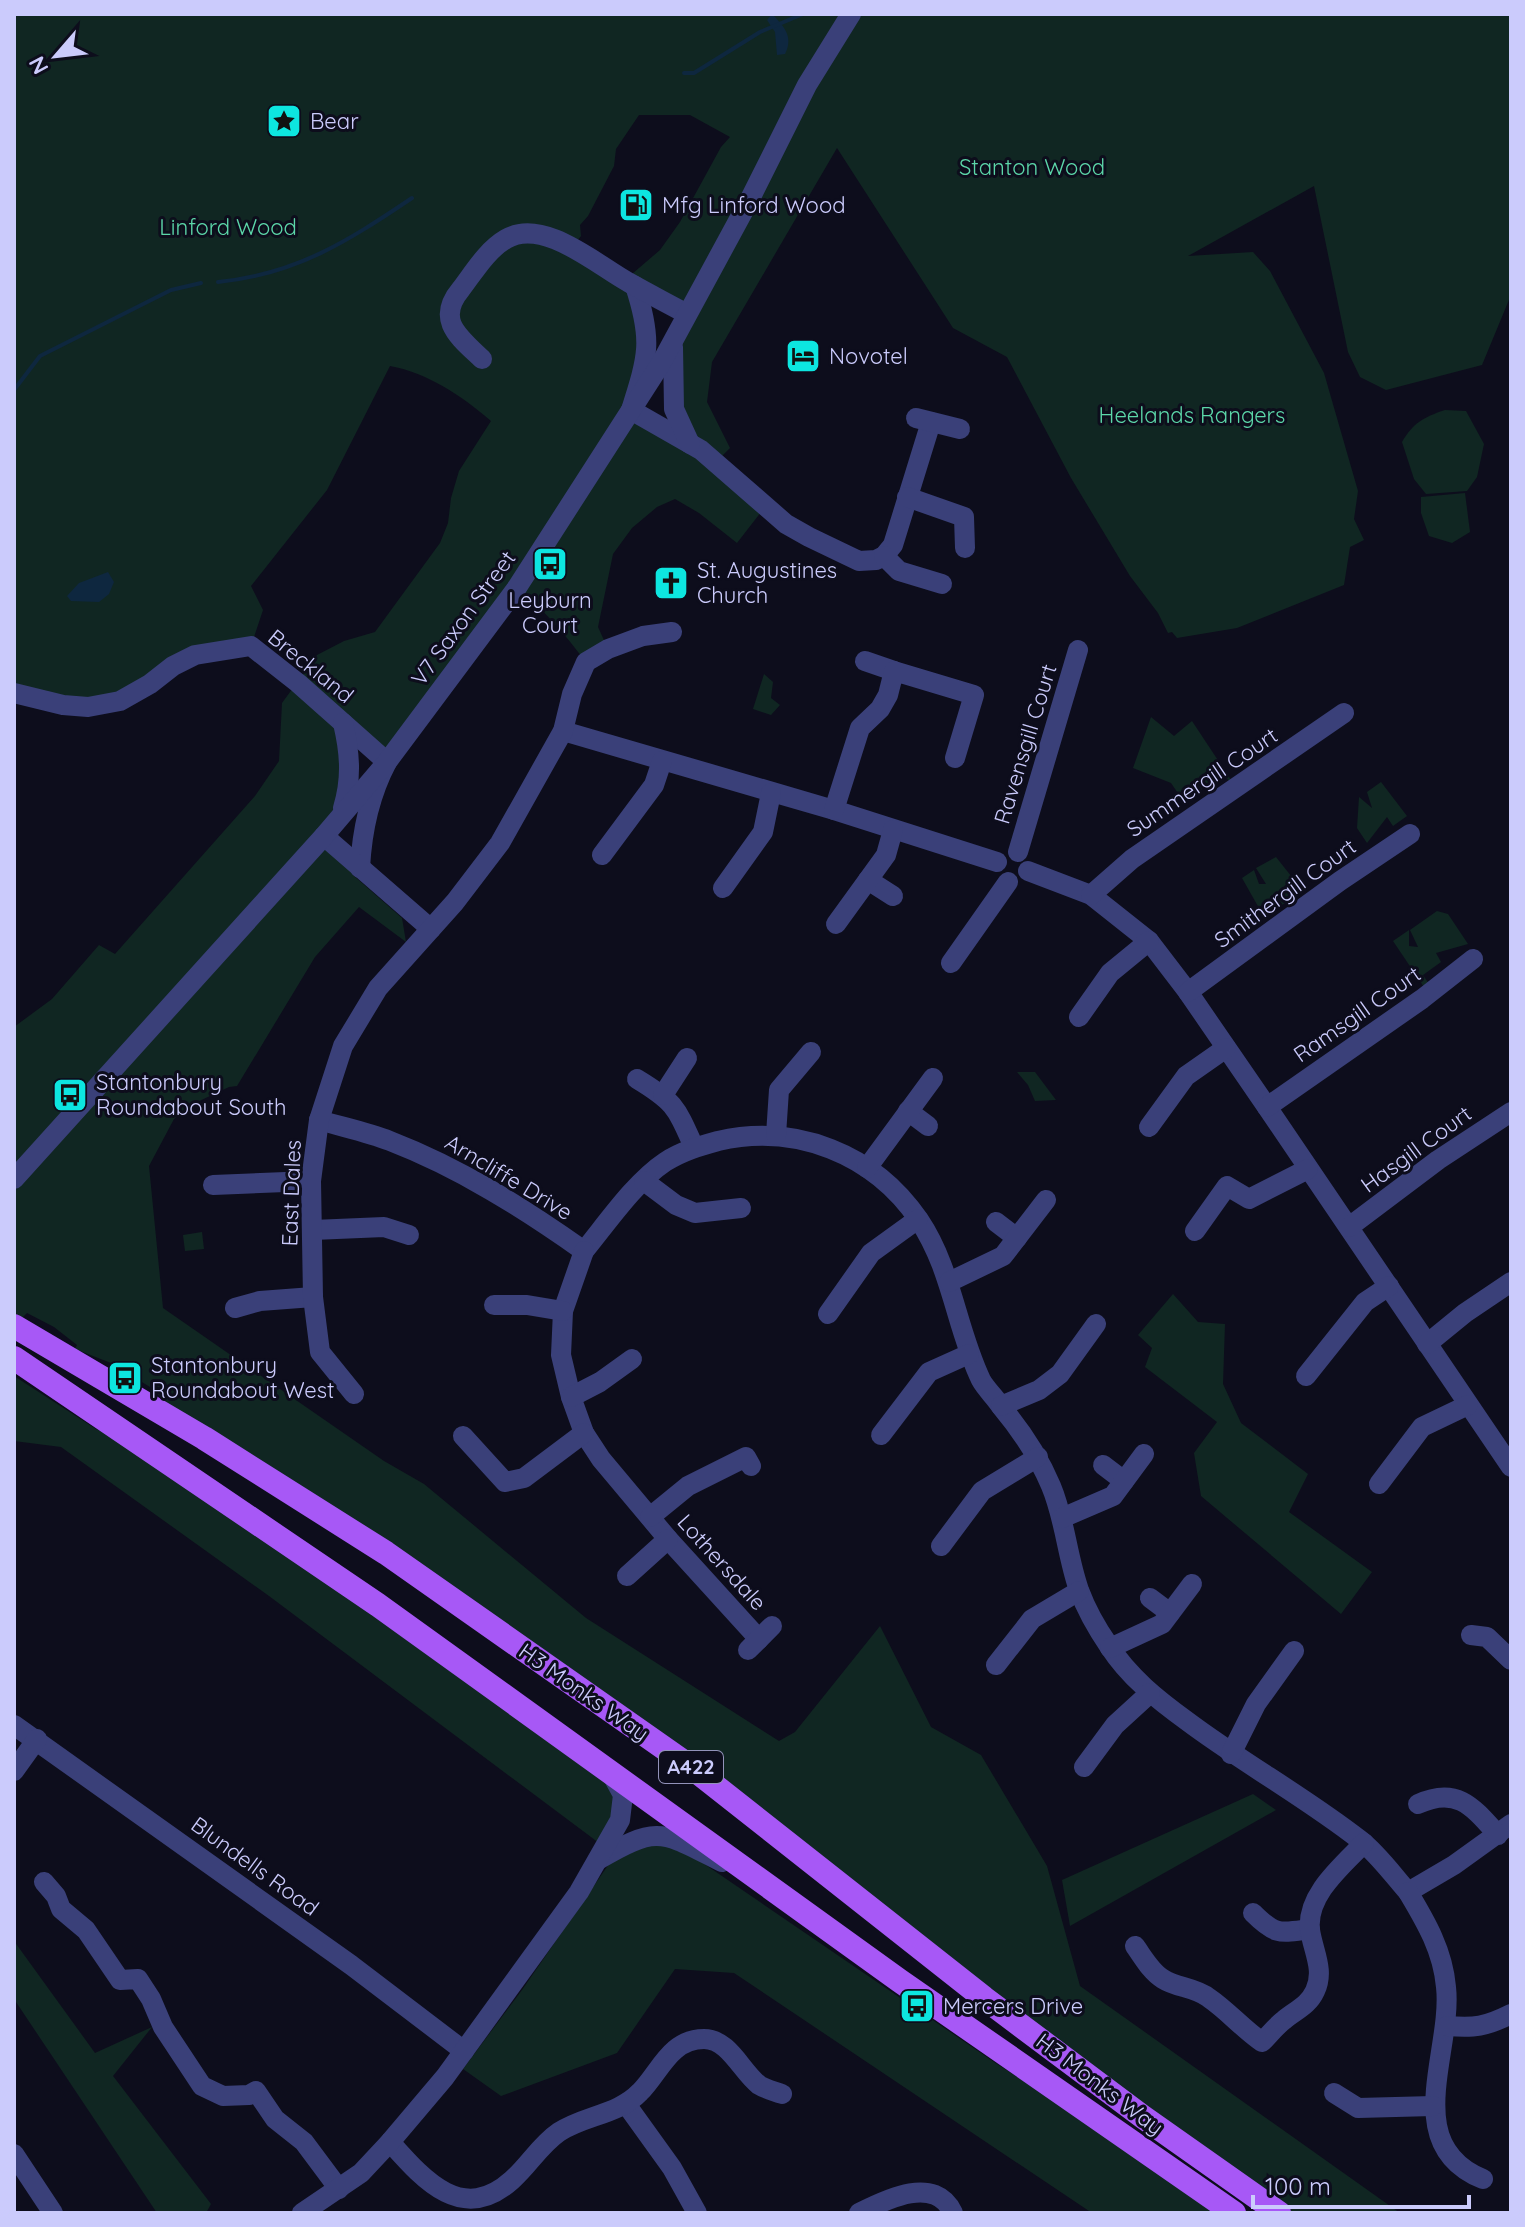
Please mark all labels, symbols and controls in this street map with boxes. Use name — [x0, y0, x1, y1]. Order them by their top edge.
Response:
north arrow — [16, 16, 96, 96]
text: N — [22, 52, 54, 79]
place icon: Bear — [265, 102, 303, 140]
place label: Bear — [310, 107, 359, 135]
park label: Stanton Wood — [959, 153, 1105, 181]
fuel station icon: Mfg Linford Wood — [617, 186, 655, 224]
place label: Mfg Linford Wood — [662, 191, 846, 219]
park label: Linford Wood — [159, 213, 297, 241]
hotel icon: Novotel — [784, 337, 822, 375]
place label: Novotel — [829, 342, 908, 370]
park label: Heelands Rangers — [1099, 401, 1285, 429]
street label: V7 Saxon Street — [405, 545, 521, 691]
bus stop icon: Leyburn Court — [531, 545, 569, 583]
place label: St. Augustines Church — [697, 556, 837, 609]
church icon: St. Augustines Church — [652, 564, 690, 602]
place label: Leyburn Court — [508, 586, 592, 639]
street label: Breckland — [262, 623, 360, 709]
street label: Ravensgill Court — [987, 661, 1063, 827]
street label: Summergill Court — [1121, 721, 1283, 843]
street label: Smithergill Court — [1209, 832, 1361, 954]
street label: Ramsgill Court — [1288, 960, 1426, 1068]
place label: Stantonbury Roundabout South — [96, 1068, 287, 1121]
bus stop icon: Stantonbury Roundabout South — [51, 1076, 89, 1114]
street label: Hasgill Court — [1355, 1099, 1477, 1199]
street label: Arncliffe Drive — [440, 1128, 578, 1226]
street label: East Dales — [275, 1139, 307, 1247]
place label: Stantonbury Roundabout West — [151, 1351, 335, 1404]
bus stop icon: Stantonbury Roundabout West — [106, 1359, 144, 1397]
street label: Lothersdale — [671, 1508, 773, 1616]
street label: H3 Monks Way — [514, 1637, 654, 1747]
road number: A422 — [659, 1751, 723, 1783]
street label: Blundells Road — [186, 1810, 324, 1922]
bus stop icon: Mercers Drive — [898, 1987, 936, 2025]
place label: Mercers Drive — [943, 1992, 1083, 2020]
street label: H3 Monks Way — [1031, 2027, 1169, 2141]
scale bar — [1253, 2159, 1469, 2209]
text: 100 m — [1265, 2171, 1331, 2201]

